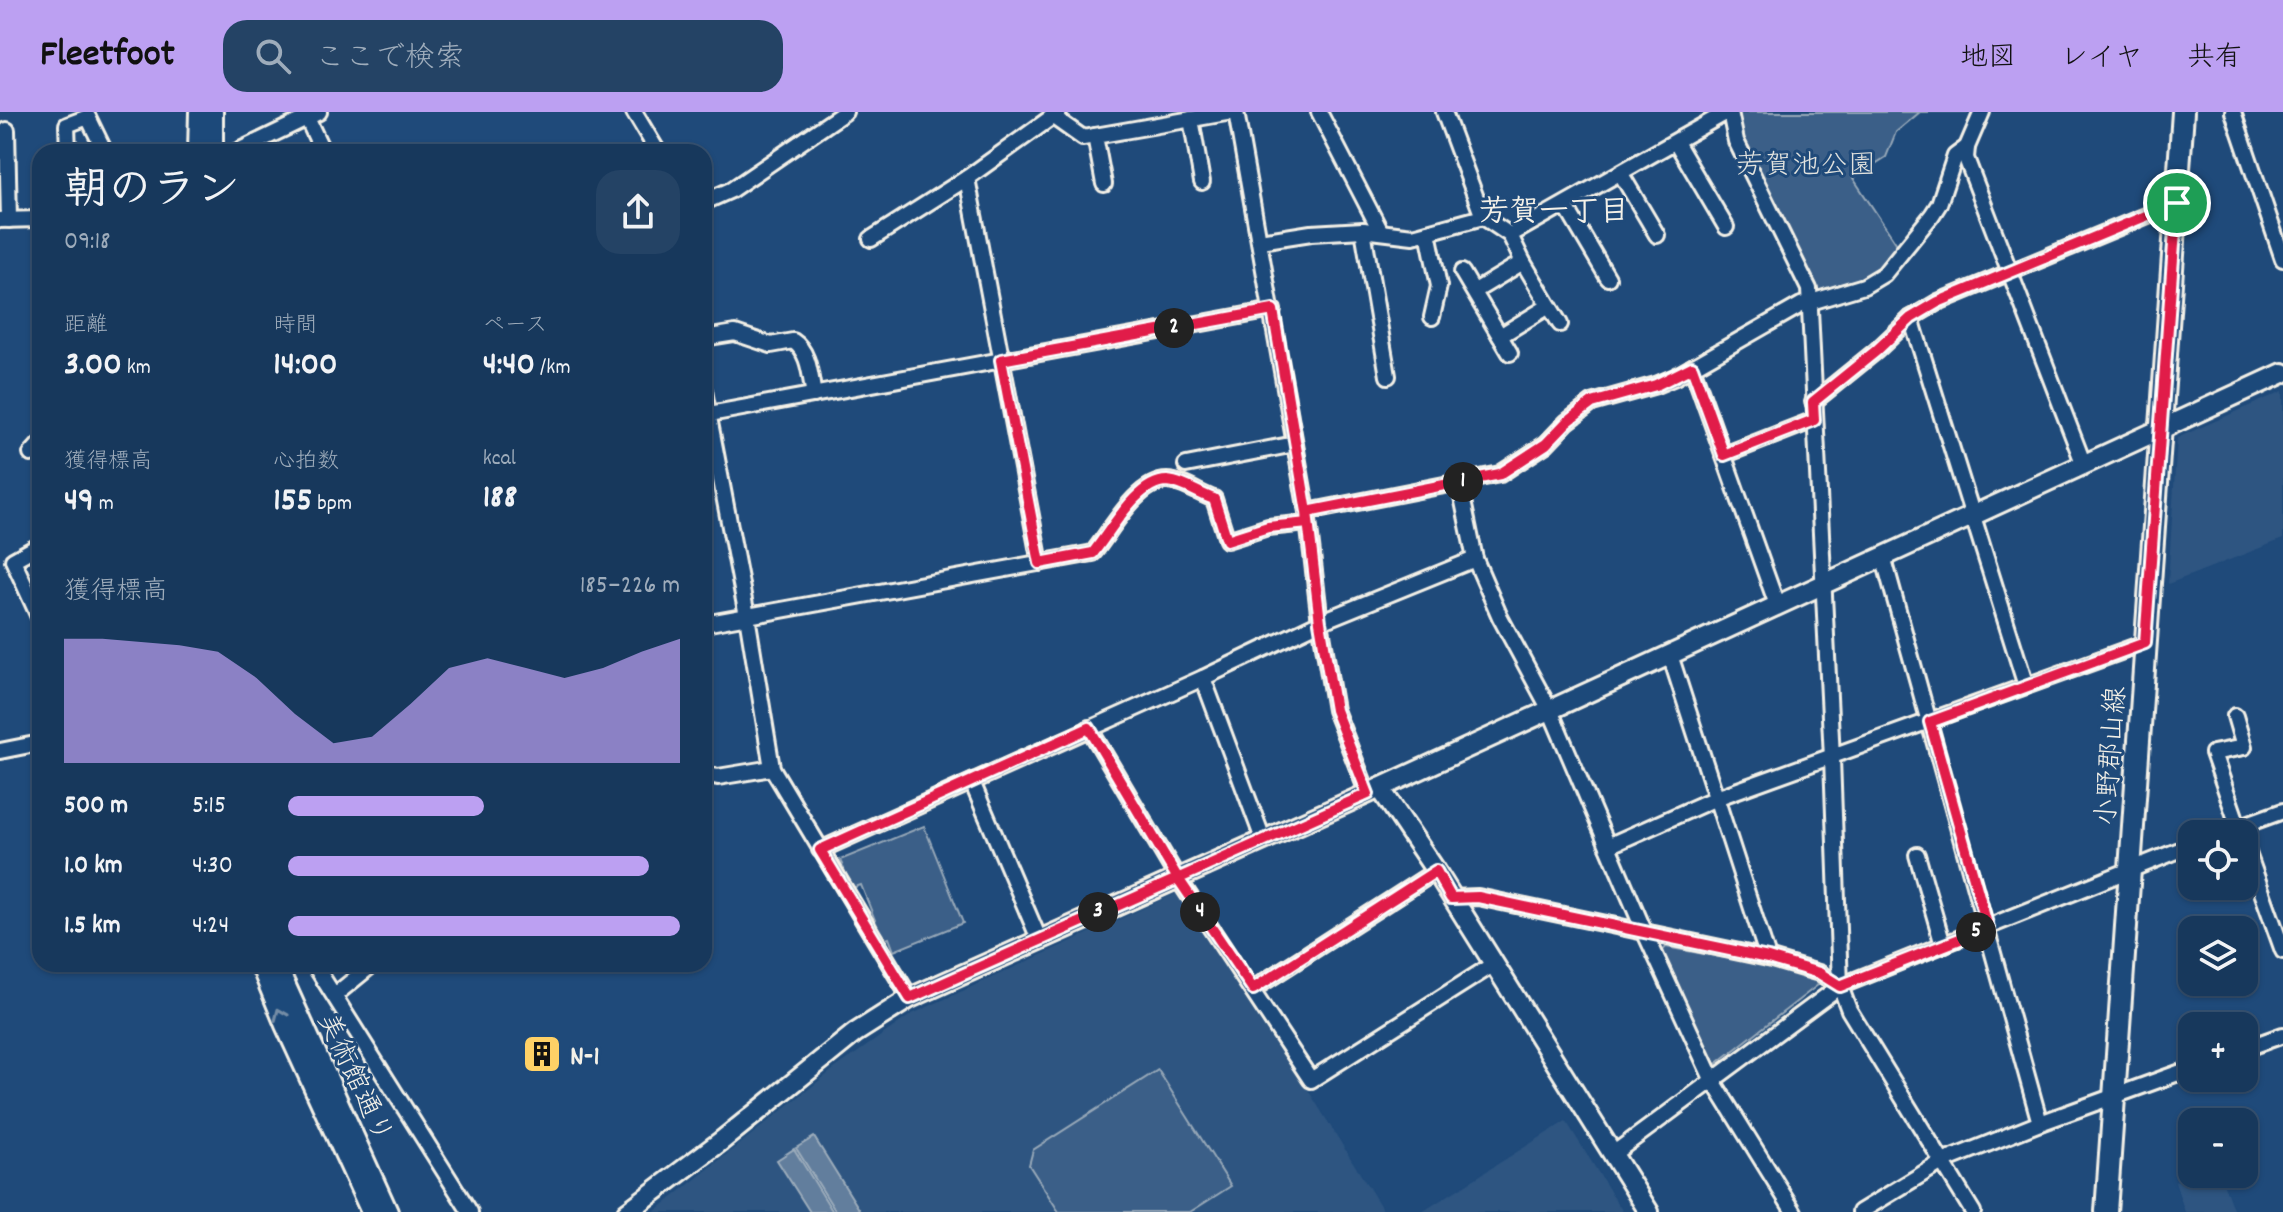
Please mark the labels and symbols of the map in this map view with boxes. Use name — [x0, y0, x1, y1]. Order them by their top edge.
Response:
park label: 芳賀池公園 — [1736, 148, 1876, 188]
pin — [2143, 169, 2211, 237]
district label: 芳賀一丁目 — [1479, 193, 1629, 236]
pin: 2 — [1154, 308, 1194, 348]
pin: 1 — [1443, 462, 1483, 502]
street label: 小野郡山線 — [2089, 685, 2139, 828]
pin: 3 — [1078, 892, 1118, 932]
pin: 4 — [1180, 892, 1220, 932]
pin: 5 — [1956, 912, 1996, 952]
one-way arrow — [274, 1007, 290, 1022]
street label: 美術館通り — [305, 1007, 400, 1151]
building icon: N-1 — [521, 1033, 563, 1075]
place label: N-1 — [570, 1039, 600, 1079]

